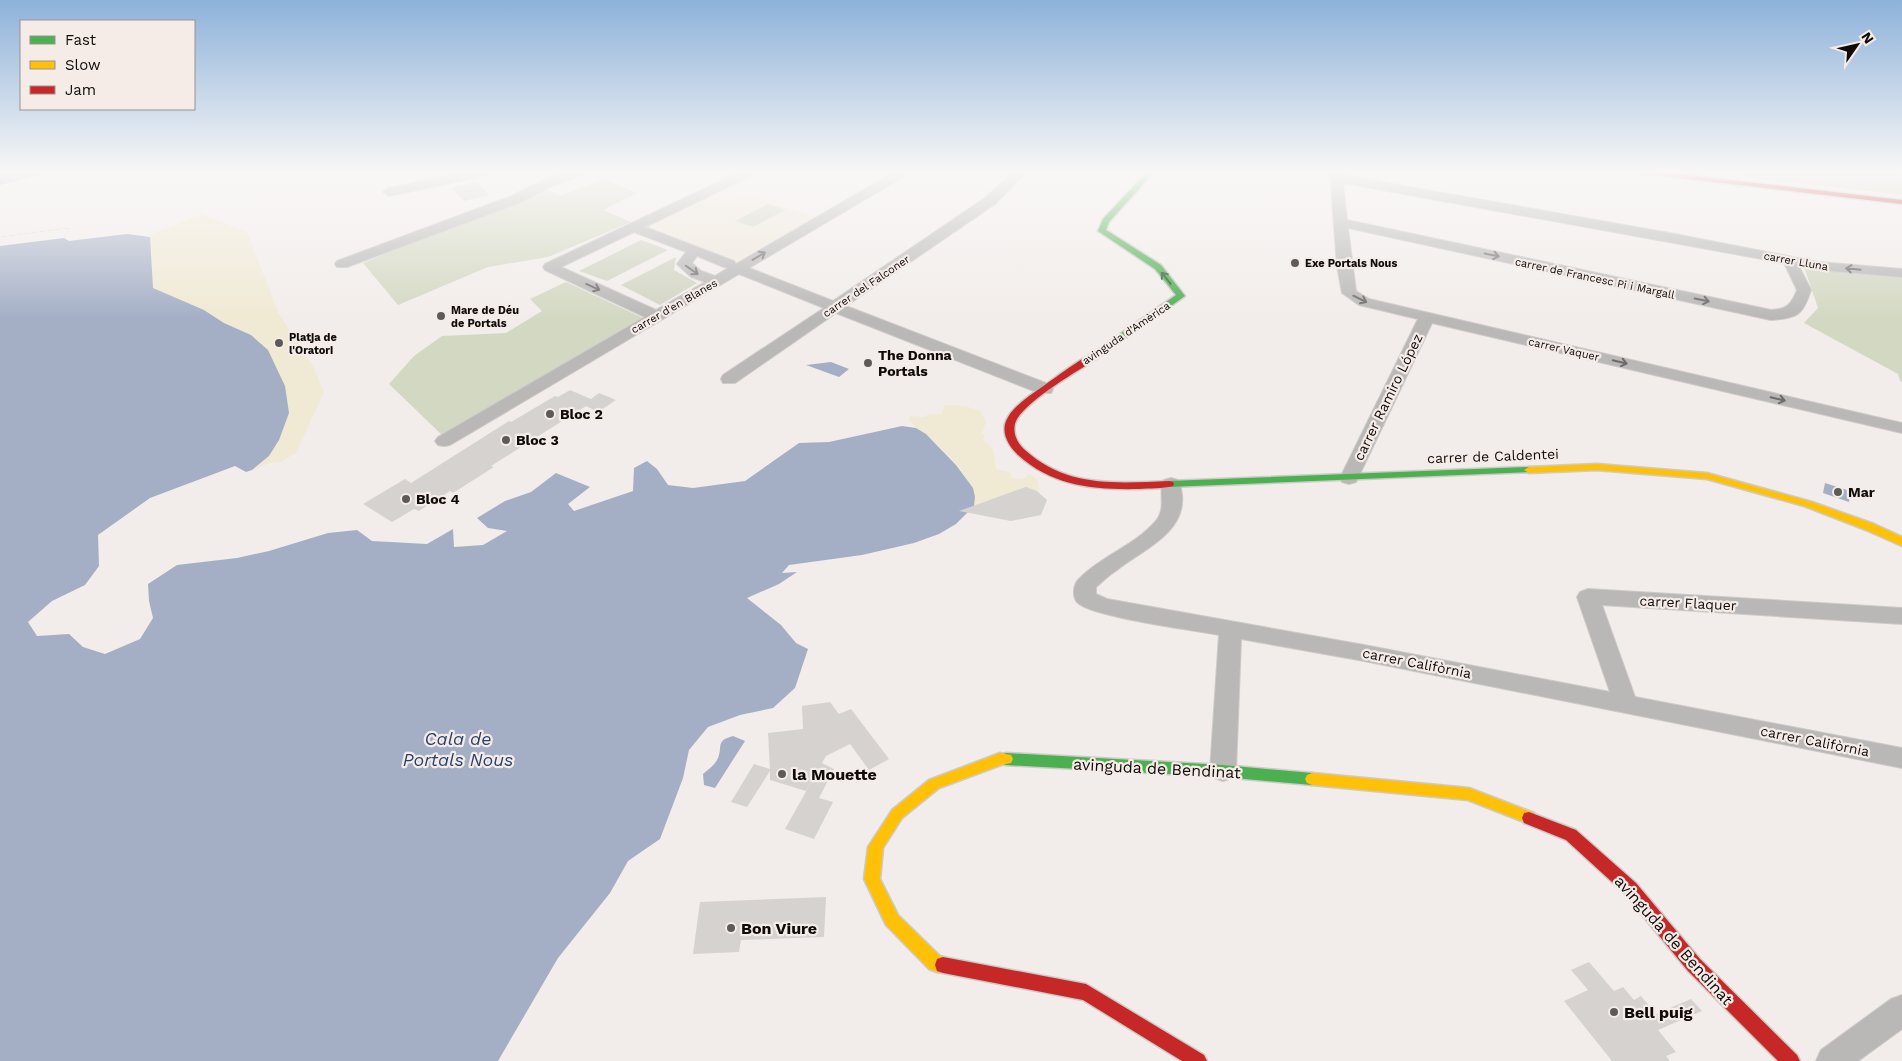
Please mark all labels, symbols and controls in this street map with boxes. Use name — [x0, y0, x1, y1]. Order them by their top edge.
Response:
legend — [20, 20, 195, 110]
north arrow — [1832, 20, 1882, 70]
text: N — [1858, 29, 1877, 47]
text: Fast — [65, 31, 97, 49]
text: Slow — [65, 56, 101, 74]
text: Jam — [65, 81, 96, 99]
street label: carrer Lluna — [1763, 249, 1829, 274]
one-way arrow — [751, 251, 765, 261]
one-way arrow — [1483, 251, 1499, 261]
street label: carrer del Falconer — [821, 252, 912, 320]
street label: carrer de Francesc Pi i Margall — [1514, 255, 1677, 302]
marker: Exe Portals Nous — [1289, 257, 1301, 269]
place label: Exe Portals Nous — [1305, 257, 1397, 270]
one-way arrow — [1846, 264, 1862, 274]
one-way arrow — [685, 265, 699, 275]
one-way arrow — [1161, 271, 1172, 284]
street label: carrer d'en Blanes — [629, 276, 720, 336]
one-way arrow — [585, 283, 600, 293]
one-way arrow — [1353, 294, 1368, 304]
one-way arrow — [1693, 296, 1709, 306]
street label: avinguda d'Amèrica — [1080, 299, 1173, 368]
place label: Mare de Déu de Portals — [451, 304, 519, 330]
marker: Mare de Déu de Portals — [435, 310, 447, 322]
place label: Platja de l'Oratori — [289, 331, 337, 357]
street label: carrer Ramiro López — [1350, 331, 1426, 463]
street label: carrer Vaquer — [1527, 335, 1601, 364]
marker: Platja de l'Oratori — [273, 337, 285, 349]
place label: The Donna Portals — [878, 347, 953, 379]
marker: The Donna Portals — [862, 357, 874, 369]
one-way arrow — [1612, 358, 1628, 367]
one-way arrow — [1770, 395, 1786, 404]
place label: Bloc 2 — [560, 406, 603, 422]
marker: Bloc 2 — [544, 408, 556, 420]
place label: Bloc 3 — [516, 432, 559, 448]
marker: Bloc 3 — [500, 434, 512, 446]
street label: carrer de Caldentei — [1427, 446, 1559, 466]
place label: Mar — [1848, 484, 1875, 500]
marker: Mar — [1832, 486, 1844, 498]
place label: Bloc 4 — [416, 491, 460, 507]
marker: Bloc 4 — [400, 493, 412, 505]
street label: carrer Flaquer — [1639, 592, 1737, 614]
street label: carrer Califòrnia — [1361, 645, 1473, 681]
street label: carrer Califòrnia — [1759, 723, 1871, 759]
water label: Cala de Portals Nous — [403, 728, 513, 770]
street label: avinguda de Bendinat — [1073, 755, 1242, 782]
place label: la Mouette — [792, 765, 877, 784]
marker: la Mouette — [776, 768, 788, 780]
street label: avinguda de Bendinat — [1610, 872, 1737, 1009]
place label: Bon Viure — [741, 919, 817, 938]
marker: Bon Viure — [725, 922, 737, 934]
place label: Bell puig — [1624, 1003, 1693, 1022]
marker: Bell puig — [1608, 1006, 1620, 1018]

